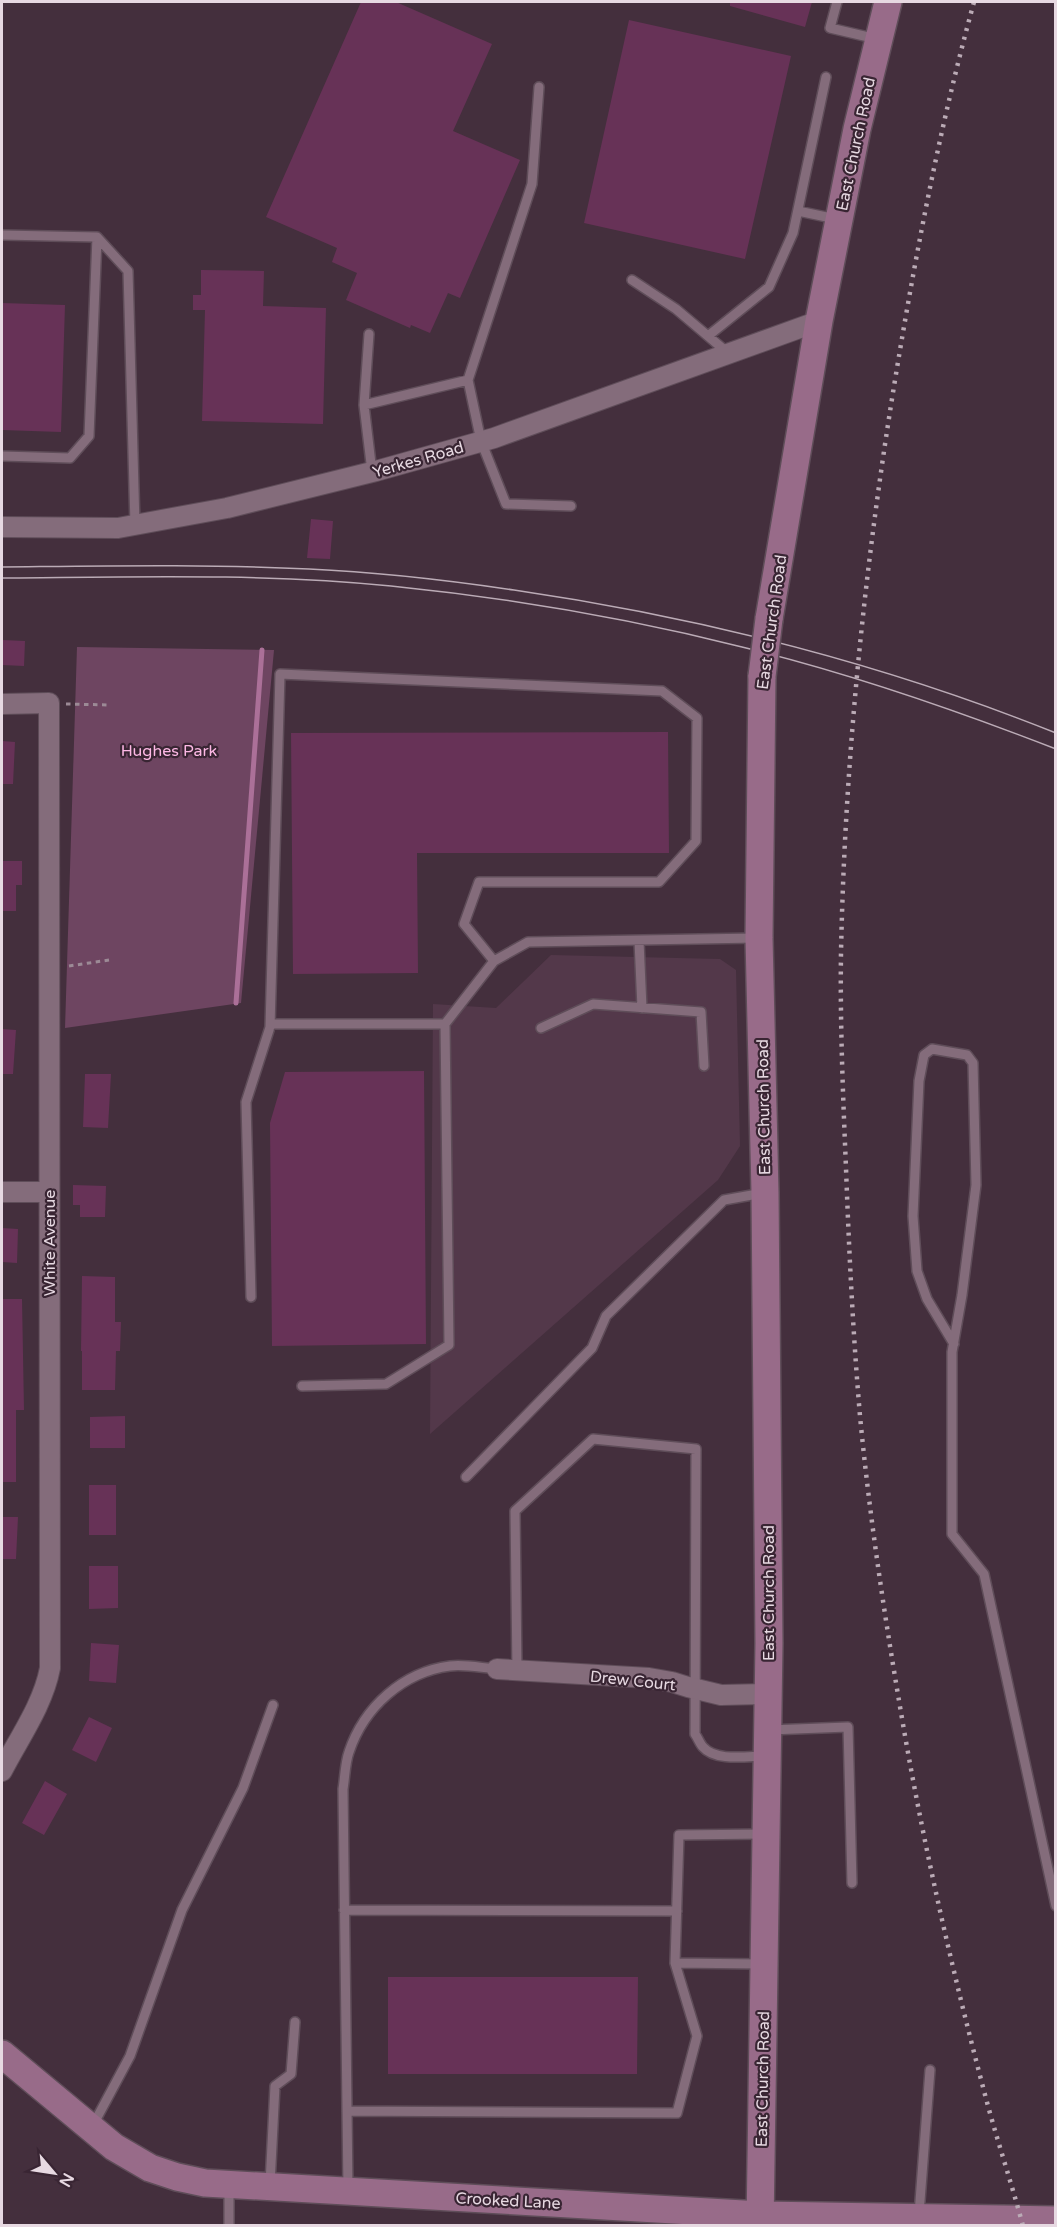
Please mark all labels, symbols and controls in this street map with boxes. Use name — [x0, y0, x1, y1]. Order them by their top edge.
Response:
street label: East Church Road — [832, 76, 880, 213]
street label: Yerkes Road — [370, 437, 466, 483]
street label: East Church Road — [753, 553, 791, 691]
park label: Hughes Park — [121, 741, 218, 761]
street label: East Church Road — [753, 1039, 775, 1175]
street label: White Avenue — [40, 1190, 60, 1296]
street label: East Church Road — [759, 1525, 779, 1661]
street label: Drew Court — [589, 1667, 677, 1695]
street label: East Church Road — [752, 2011, 774, 2147]
north arrow — [24, 2143, 84, 2203]
text: N — [54, 2169, 78, 2190]
street label: Crooked Lane — [455, 2188, 561, 2214]

